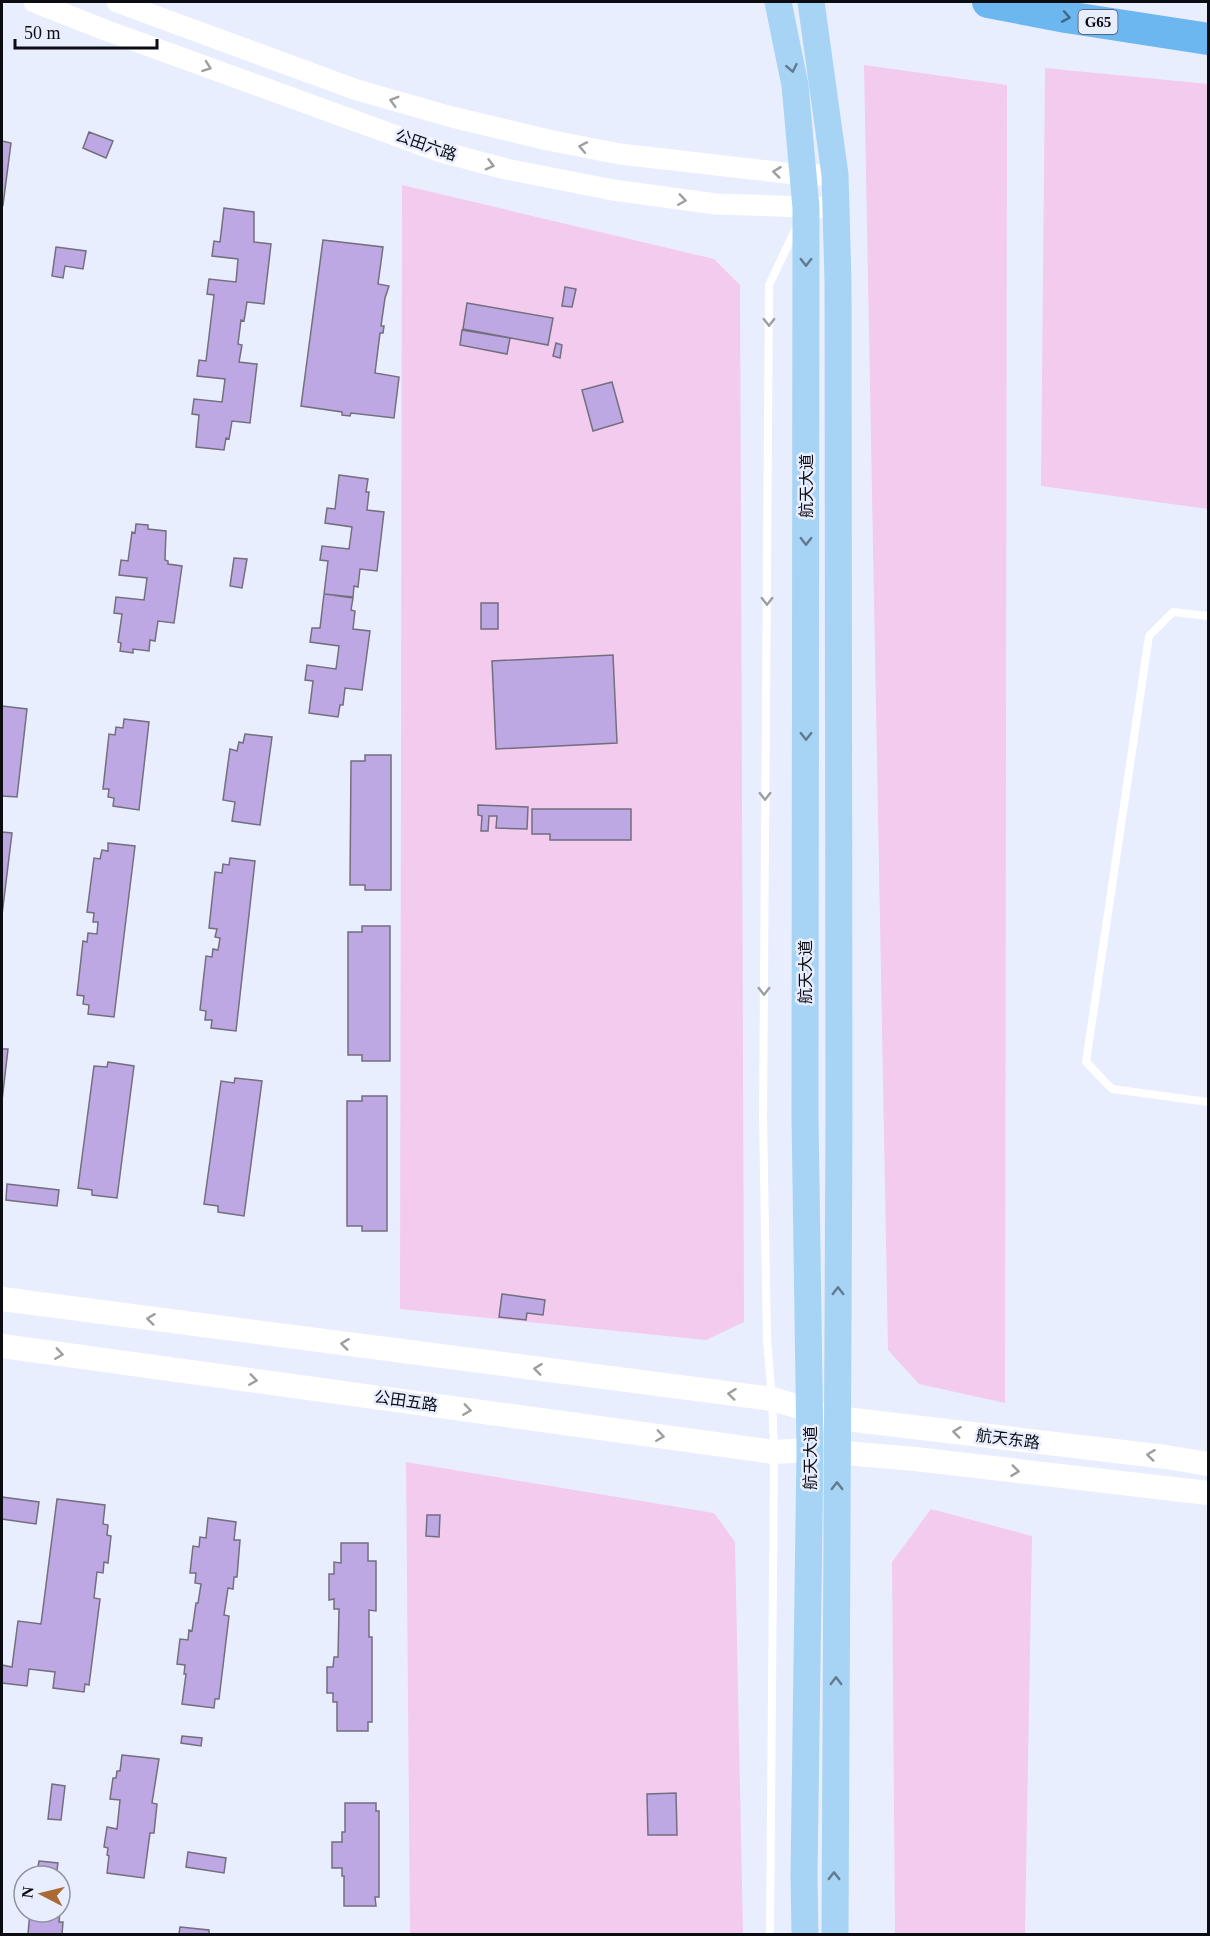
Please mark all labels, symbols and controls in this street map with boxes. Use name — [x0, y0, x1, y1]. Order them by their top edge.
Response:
one-way arrow — [1061, 10, 1071, 23]
road number: G65 — [1078, 10, 1118, 34]
scale bar — [15, 12, 158, 50]
text: 50 m — [24, 23, 61, 43]
one-way arrow — [201, 59, 212, 72]
one-way arrow — [785, 63, 798, 73]
one-way arrow — [389, 95, 399, 108]
street label: 公田六路 — [393, 127, 459, 163]
one-way arrow — [579, 141, 589, 154]
one-way arrow — [484, 158, 495, 170]
one-way arrow — [772, 166, 781, 179]
one-way arrow — [677, 193, 687, 205]
one-way arrow — [800, 258, 812, 267]
one-way arrow — [763, 317, 775, 326]
street label: 航天大道 — [798, 454, 815, 518]
one-way arrow — [800, 537, 812, 546]
one-way arrow — [761, 596, 773, 605]
one-way arrow — [800, 732, 812, 741]
one-way arrow — [759, 791, 771, 800]
street label: 航天大道 — [797, 940, 814, 1004]
one-way arrow — [758, 986, 770, 995]
one-way arrow — [832, 1287, 844, 1296]
one-way arrow — [147, 1313, 156, 1325]
one-way arrow — [340, 1338, 349, 1350]
one-way arrow — [55, 1347, 64, 1359]
one-way arrow — [534, 1363, 543, 1376]
one-way arrow — [248, 1374, 257, 1386]
street label: 公田五路 — [373, 1388, 439, 1414]
one-way arrow — [727, 1388, 736, 1401]
one-way arrow — [462, 1403, 471, 1415]
street label: 航天大道 — [802, 1426, 819, 1490]
one-way arrow — [952, 1427, 962, 1439]
street label: 航天东路 — [975, 1427, 1041, 1451]
one-way arrow — [655, 1430, 664, 1442]
one-way arrow — [1146, 1450, 1155, 1462]
one-way arrow — [1010, 1464, 1019, 1476]
one-way arrow — [831, 1482, 843, 1491]
one-way arrow — [829, 1677, 842, 1686]
north arrow — [12, 1864, 72, 1924]
one-way arrow — [828, 1872, 840, 1881]
text: N — [18, 1885, 37, 1899]

